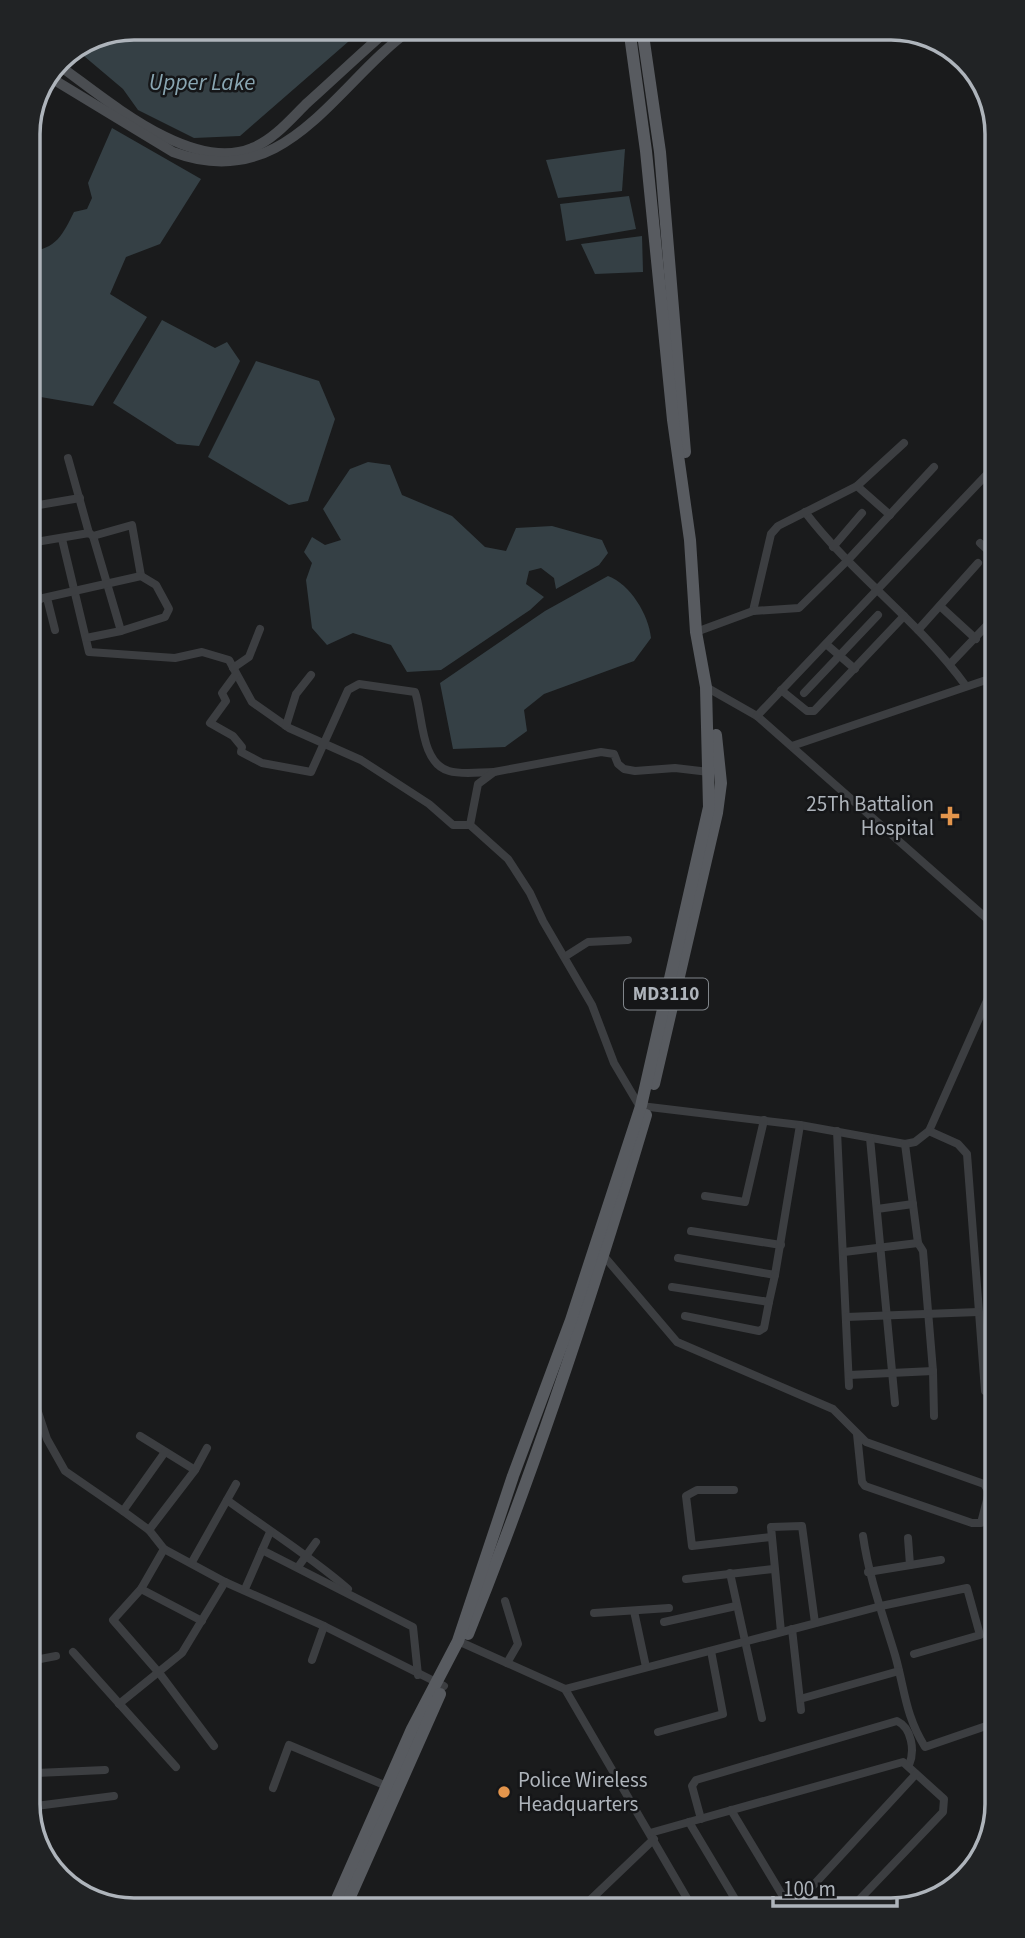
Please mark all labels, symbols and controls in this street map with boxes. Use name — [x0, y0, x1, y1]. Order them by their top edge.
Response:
water label: Upper Lake — [149, 66, 255, 99]
place label: 25Th Battalion Hospital — [806, 789, 934, 843]
marker: 25Th Battalion Hospital — [940, 806, 960, 826]
road number: MD3110 — [624, 978, 708, 1010]
place label: Police Wireless Headquarters — [518, 1765, 648, 1819]
marker: Police Wireless Headquarters — [496, 1784, 512, 1800]
scale bar — [773, 1864, 897, 1908]
text: 100 m — [783, 1874, 836, 1904]

